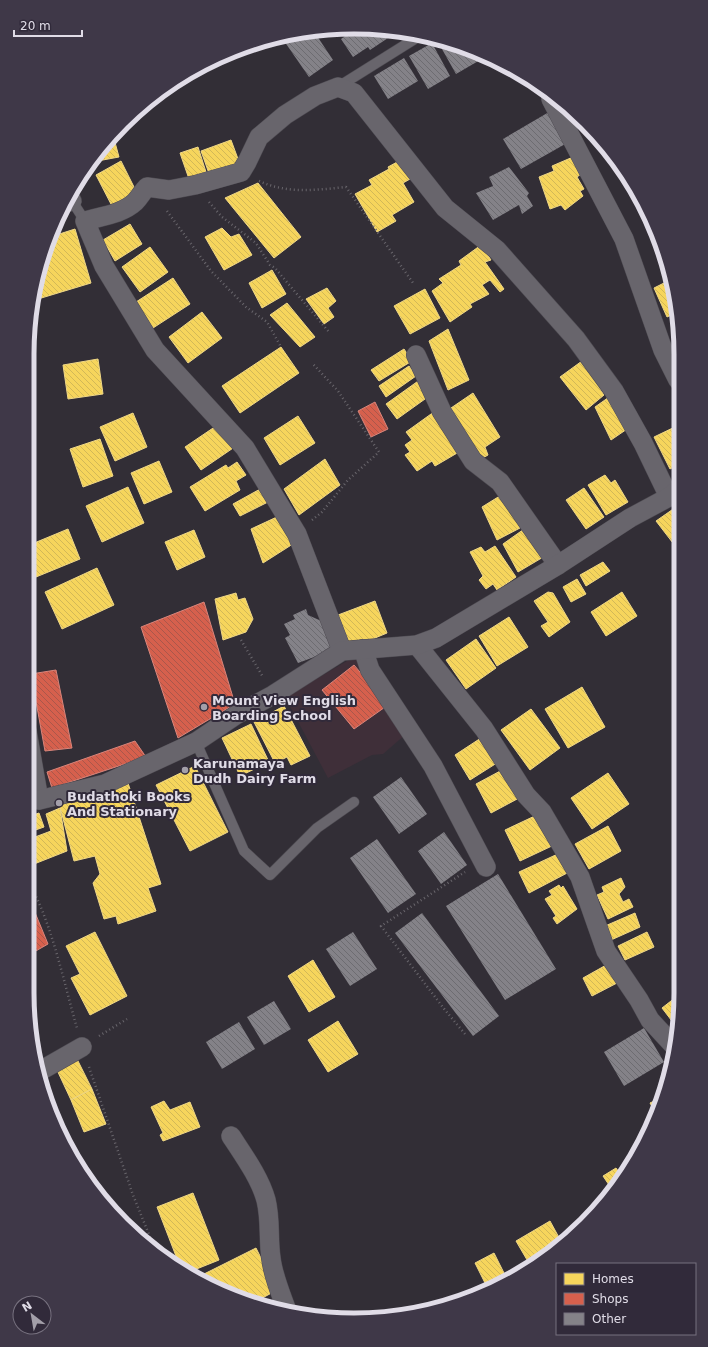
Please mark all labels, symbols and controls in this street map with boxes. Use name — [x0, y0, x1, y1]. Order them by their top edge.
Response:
scale bar — [14, 12, 82, 38]
text: 20 m — [20, 19, 51, 33]
place label: Mount View English Boarding School — [212, 693, 356, 723]
marker: Mount View English Boarding School — [199, 702, 209, 712]
place label: Karunamaya Dudh Dairy Farm — [193, 756, 316, 786]
marker: Karunamaya Dudh Dairy Farm — [180, 765, 190, 775]
place label: Budathoki Books And Stationary — [67, 789, 191, 819]
marker: Budathoki Books And Stationary — [54, 798, 64, 808]
legend — [556, 1263, 696, 1335]
text: Homes — [592, 1272, 634, 1286]
text: Shops — [592, 1292, 628, 1306]
north arrow — [12, 1295, 52, 1335]
text: N — [20, 1299, 34, 1315]
text: Other — [592, 1312, 626, 1326]

